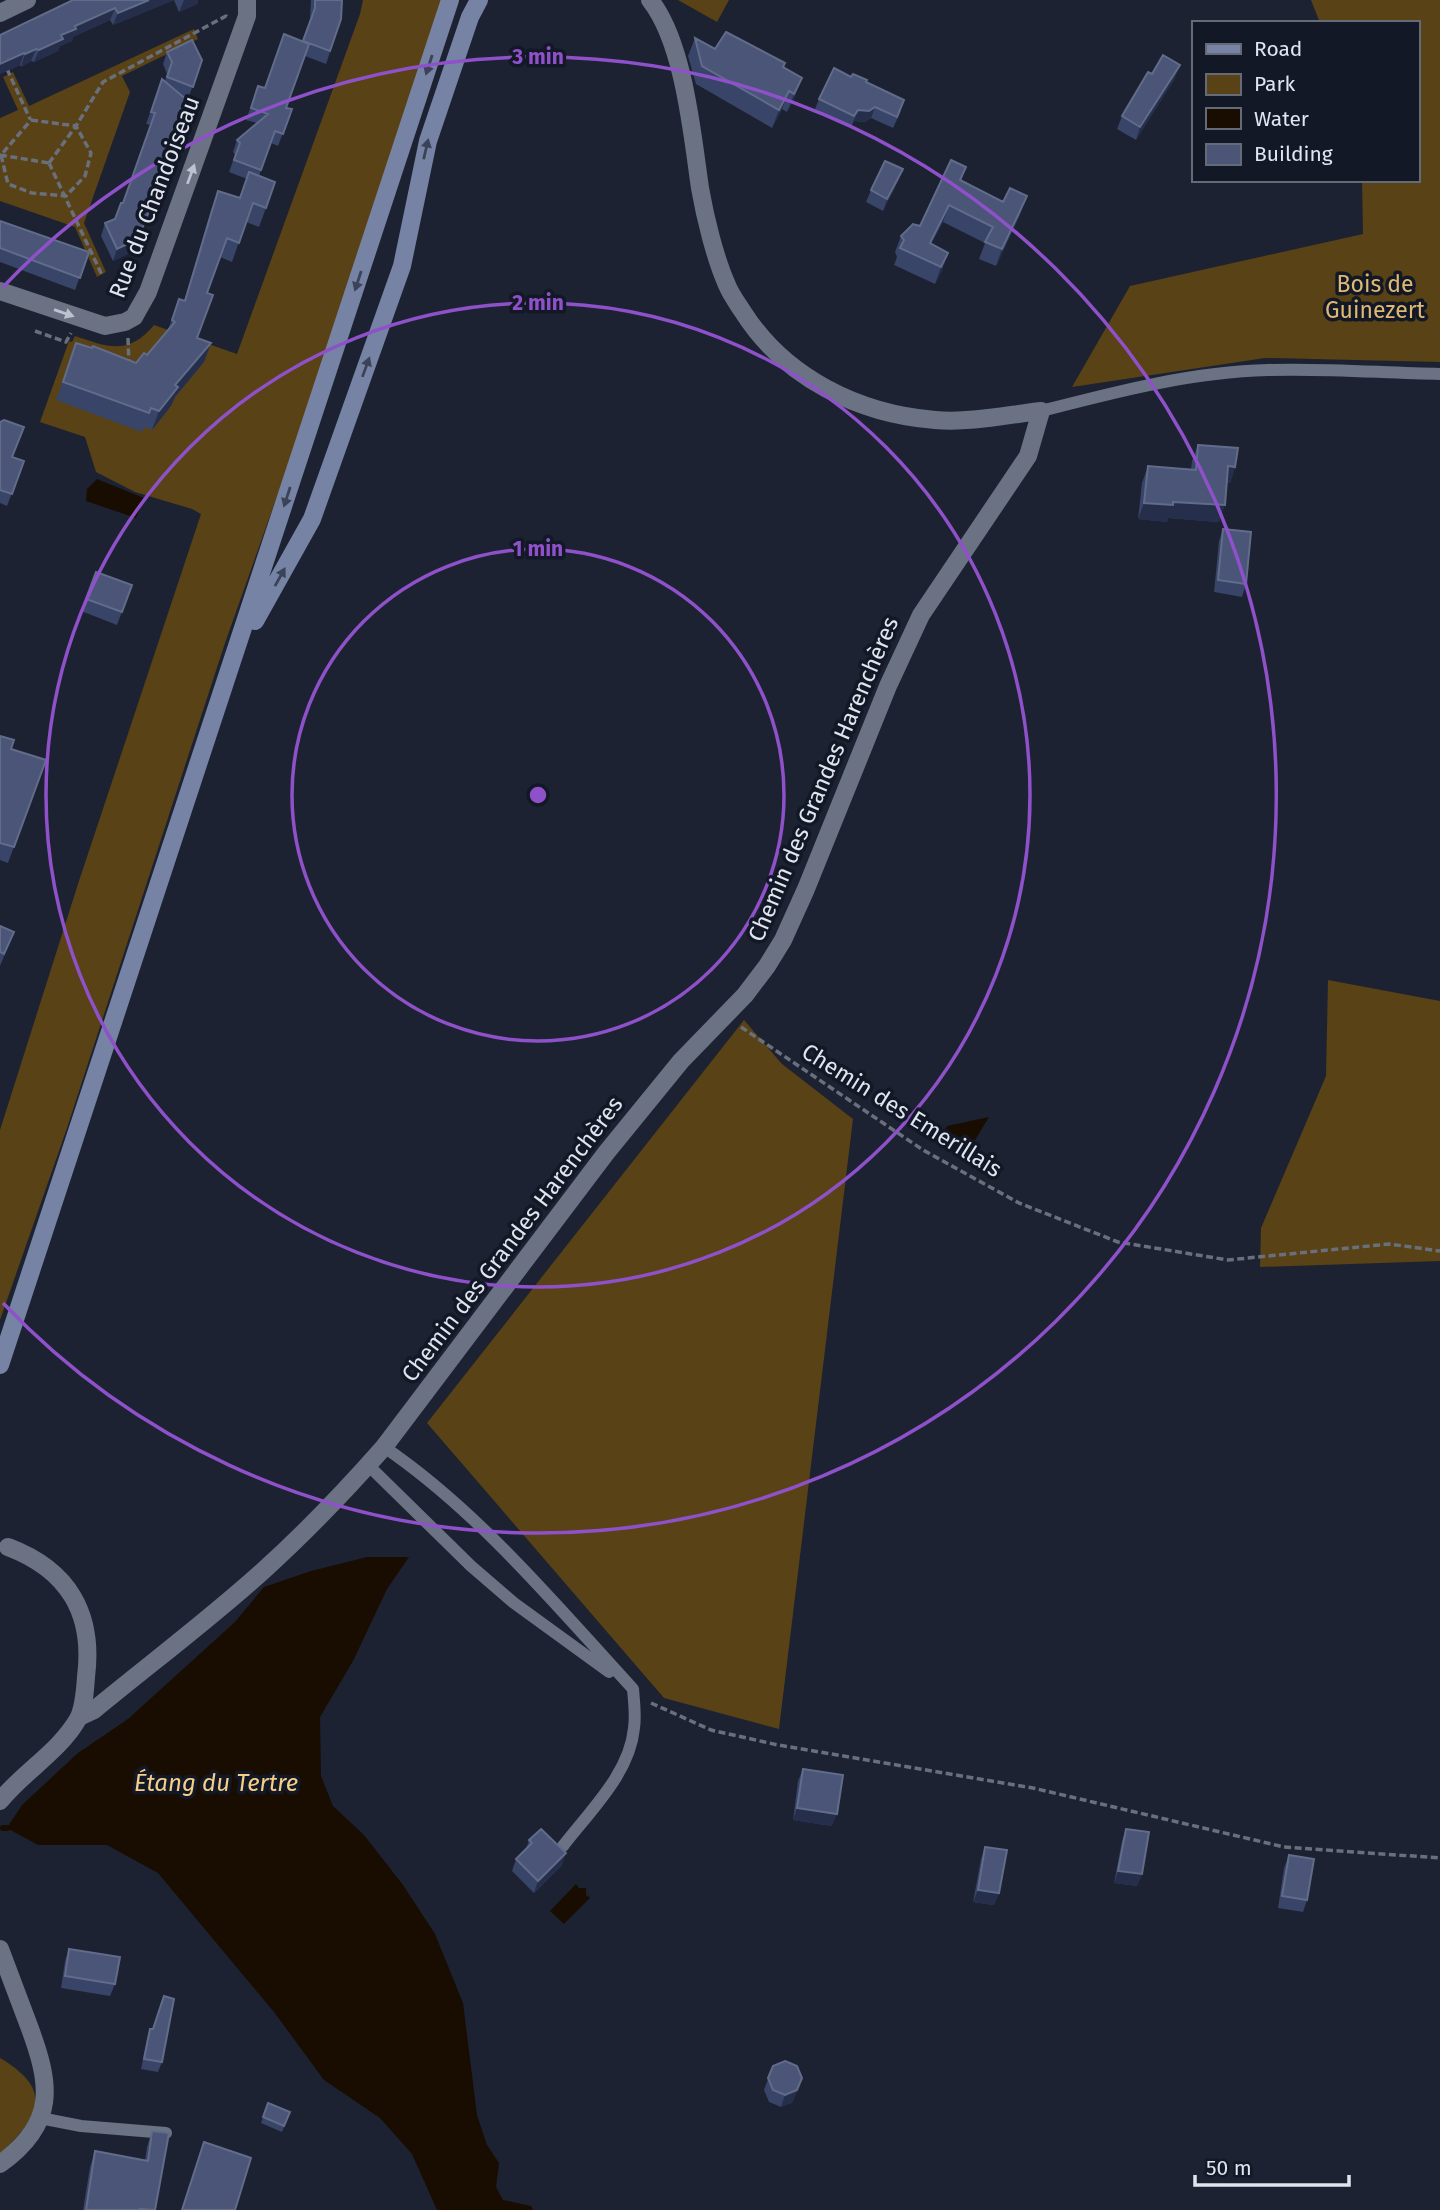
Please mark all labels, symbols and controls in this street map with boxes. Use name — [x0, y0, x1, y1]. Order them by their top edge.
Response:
legend — [1192, 21, 1419, 182]
text: Road — [1254, 36, 1302, 62]
text: 3 min — [511, 44, 564, 70]
one-way arrow — [423, 55, 433, 76]
text: Park — [1254, 71, 1296, 97]
street label: Rue du Chandoiseau — [103, 92, 205, 302]
text: Water — [1254, 106, 1309, 132]
one-way arrow — [421, 138, 432, 160]
text: Building — [1254, 141, 1333, 167]
one-way arrow — [186, 163, 197, 184]
park label: Bois de Guinezert — [1325, 270, 1426, 324]
one-way arrow — [352, 271, 363, 292]
text: 2 min — [512, 290, 564, 316]
one-way arrow — [54, 308, 75, 319]
one-way arrow — [361, 357, 372, 378]
one-way arrow — [281, 487, 292, 508]
text: 1 min — [513, 536, 563, 562]
one-way arrow — [274, 568, 286, 587]
street label: Chemin des Grandes Harenchères — [742, 612, 904, 946]
centre of rings — [526, 783, 550, 807]
street label: Chemin des Emerillais — [797, 1037, 1007, 1183]
street label: Chemin des Grandes Harenchères — [395, 1091, 629, 1387]
water label: Étang du Tertre — [134, 1768, 298, 1797]
scale bar — [1195, 2144, 1349, 2188]
text: 50 m — [1206, 2155, 1252, 2181]

